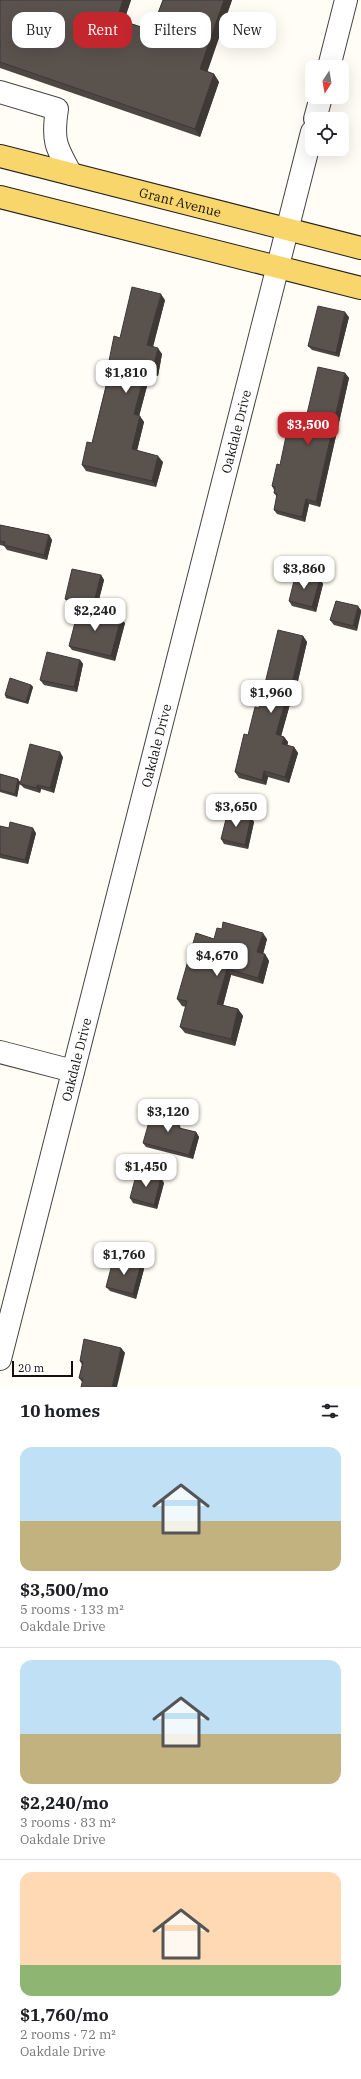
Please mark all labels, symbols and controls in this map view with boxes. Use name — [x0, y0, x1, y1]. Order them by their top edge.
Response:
chip: Buy — [12, 12, 65, 48]
chip: Rent — [73, 12, 132, 48]
chip: Filters — [140, 12, 211, 48]
chip: New — [219, 12, 276, 48]
north arrow — [305, 60, 349, 104]
map controls — [305, 60, 349, 156]
button: locate — [305, 112, 349, 156]
street label: Grant Avenue — [137, 183, 223, 221]
pin: $1,810 — [93, 360, 159, 394]
text: $1,810 — [105, 364, 147, 381]
street label: Oakdale Drive — [217, 388, 255, 475]
pin: $3,500 — [275, 412, 341, 446]
text: $3,500 — [287, 416, 329, 433]
pin: $3,860 — [271, 556, 337, 590]
text: $3,860 — [283, 560, 325, 577]
pin: $2,240 — [62, 598, 128, 632]
text: $2,240 — [74, 602, 116, 619]
pin: $1,960 — [238, 680, 304, 714]
text: $1,960 — [250, 684, 292, 701]
street label: Oakdale Drive — [137, 702, 175, 789]
pin: $3,650 — [203, 794, 269, 828]
text: $3,650 — [215, 798, 257, 815]
pin: $4,670 — [184, 943, 250, 977]
text: $4,670 — [196, 947, 238, 964]
street label: Oakdale Drive — [57, 1016, 95, 1103]
pin: $3,120 — [135, 1099, 201, 1133]
text: $3,120 — [147, 1103, 189, 1120]
pin: $1,450 — [113, 1154, 179, 1188]
text: $1,450 — [125, 1158, 167, 1175]
pin: $1,760 — [91, 1242, 157, 1276]
text: $1,760 — [103, 1246, 145, 1263]
scale bar — [12, 1359, 73, 1378]
text: 20 m — [18, 1361, 44, 1375]
text: 10 homes — [20, 1400, 100, 1422]
icon: filters — [319, 1400, 341, 1422]
icon: home — [145, 1473, 217, 1545]
text: $3,500/mo — [20, 1579, 109, 1601]
text: 5 rooms · 133 m² — [20, 1601, 124, 1618]
text: Oakdale Drive — [20, 1618, 106, 1635]
icon: home — [145, 1686, 217, 1758]
text: $2,240/mo — [20, 1792, 109, 1814]
text: 3 rooms · 83 m² — [20, 1814, 116, 1831]
text: Oakdale Drive — [20, 1831, 106, 1848]
icon: home — [145, 1898, 217, 1970]
text: $1,760/mo — [20, 2004, 109, 2026]
text: 2 rooms · 72 m² — [20, 2026, 116, 2043]
text: Oakdale Drive — [20, 2043, 106, 2060]

